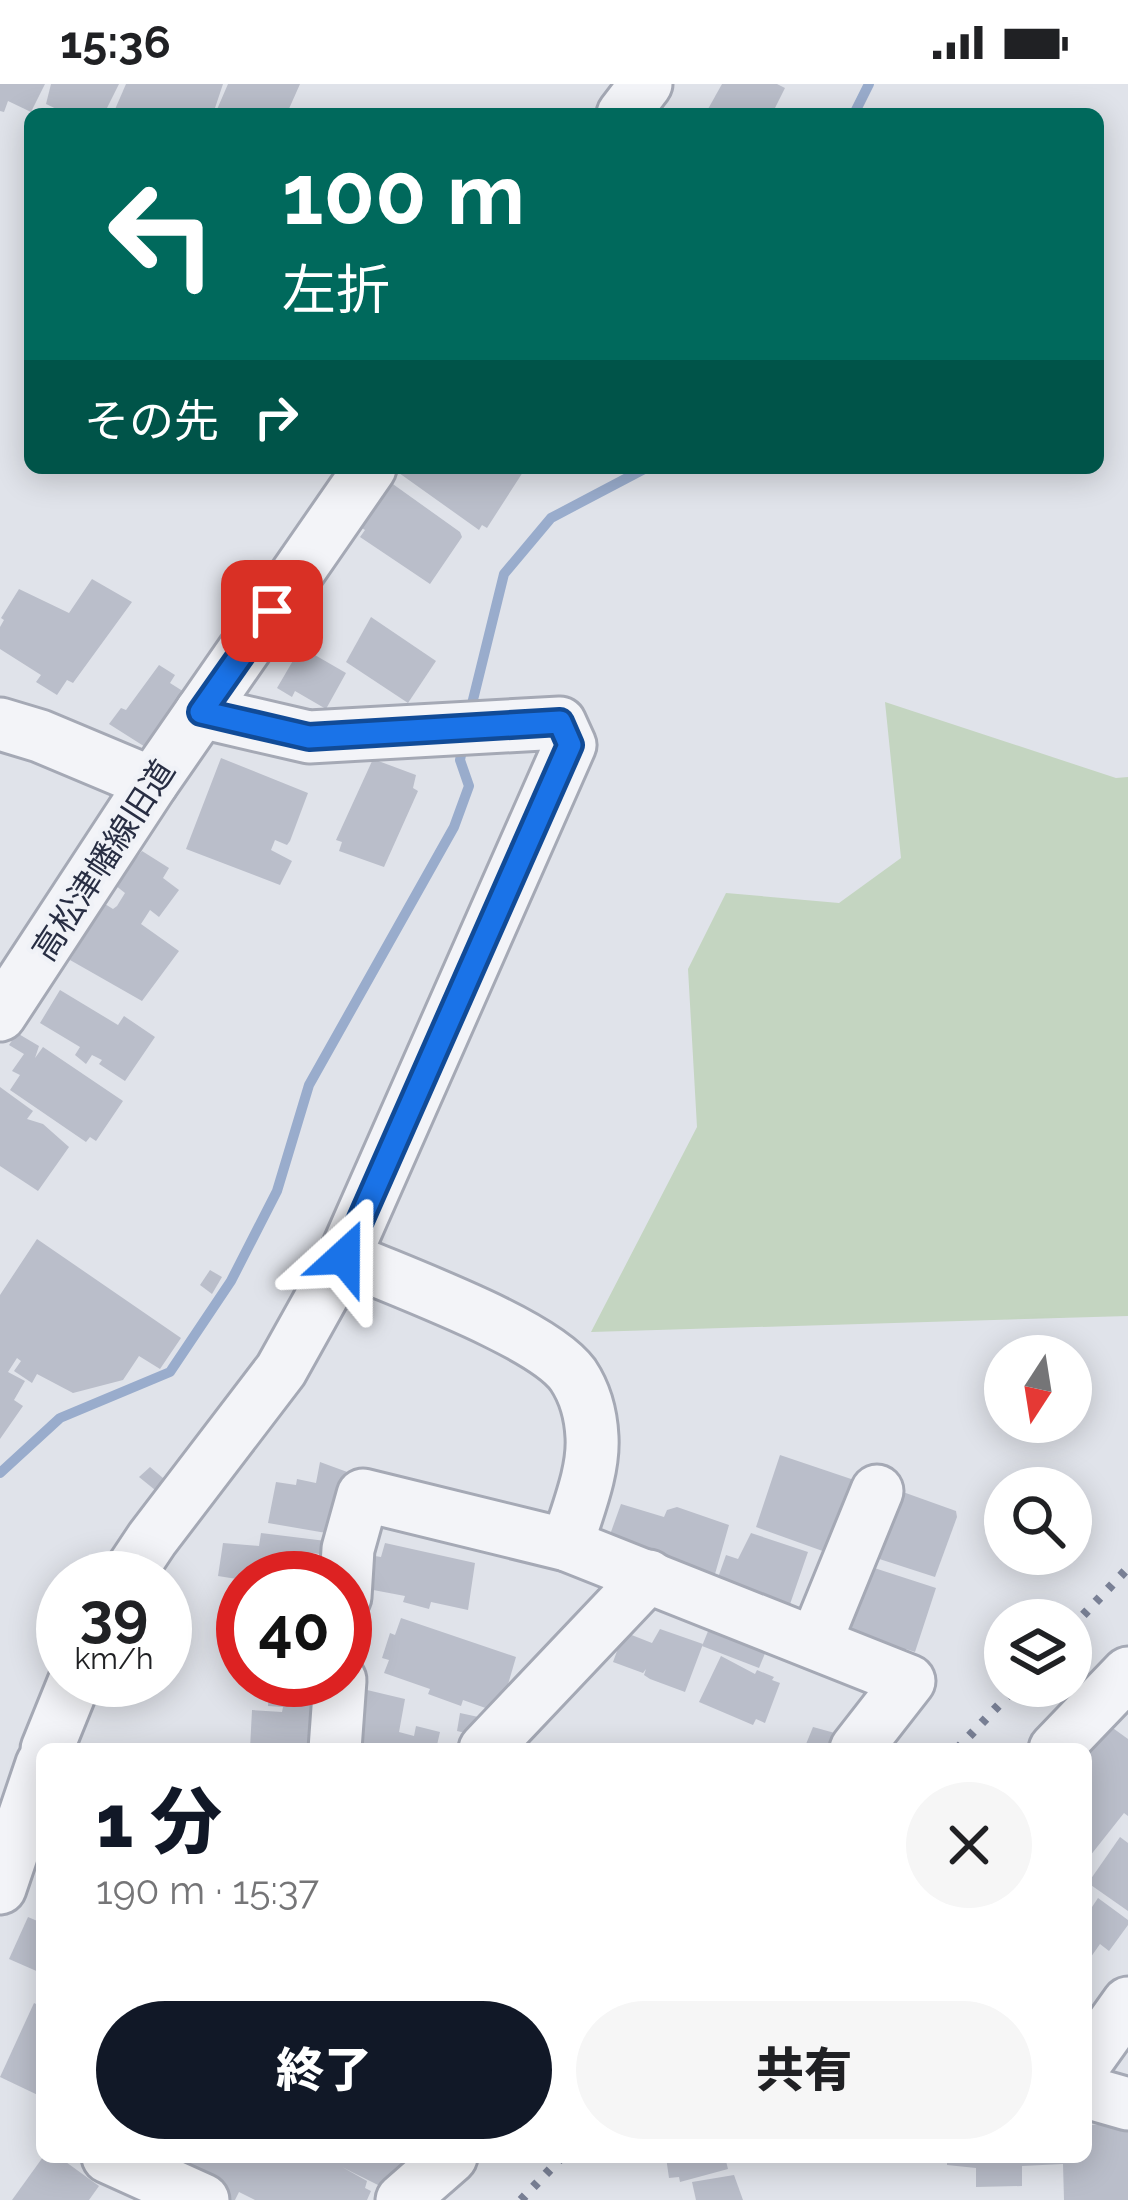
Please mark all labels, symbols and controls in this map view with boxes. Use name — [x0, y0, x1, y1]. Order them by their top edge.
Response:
text: 15:36 — [60, 16, 171, 69]
text: 100 m — [282, 145, 525, 244]
icon: left — [84, 156, 240, 312]
text: 左折 — [282, 258, 390, 322]
icon: right — [243, 384, 309, 450]
text: その先 — [84, 395, 219, 448]
pin — [221, 560, 323, 662]
icon: arrive — [239, 578, 305, 644]
street label: 高松津幡線旧道 — [24, 753, 183, 968]
position arrow — [281, 1194, 407, 1320]
north arrow — [984, 1335, 1092, 1443]
map controls — [984, 1335, 1092, 1707]
button: search — [984, 1467, 1092, 1575]
speed limit sign: 40 — [216, 1551, 372, 1707]
text: 39 — [80, 1579, 148, 1649]
button: layers — [984, 1599, 1092, 1707]
text: km/h — [74, 1641, 154, 1676]
text: 1 分 — [96, 1779, 222, 1864]
button: close — [906, 1782, 1032, 1908]
text: 190 m · 15:37 — [96, 1867, 319, 1913]
button: 終了 — [96, 2001, 552, 2139]
button: 共有 — [576, 2001, 1032, 2139]

